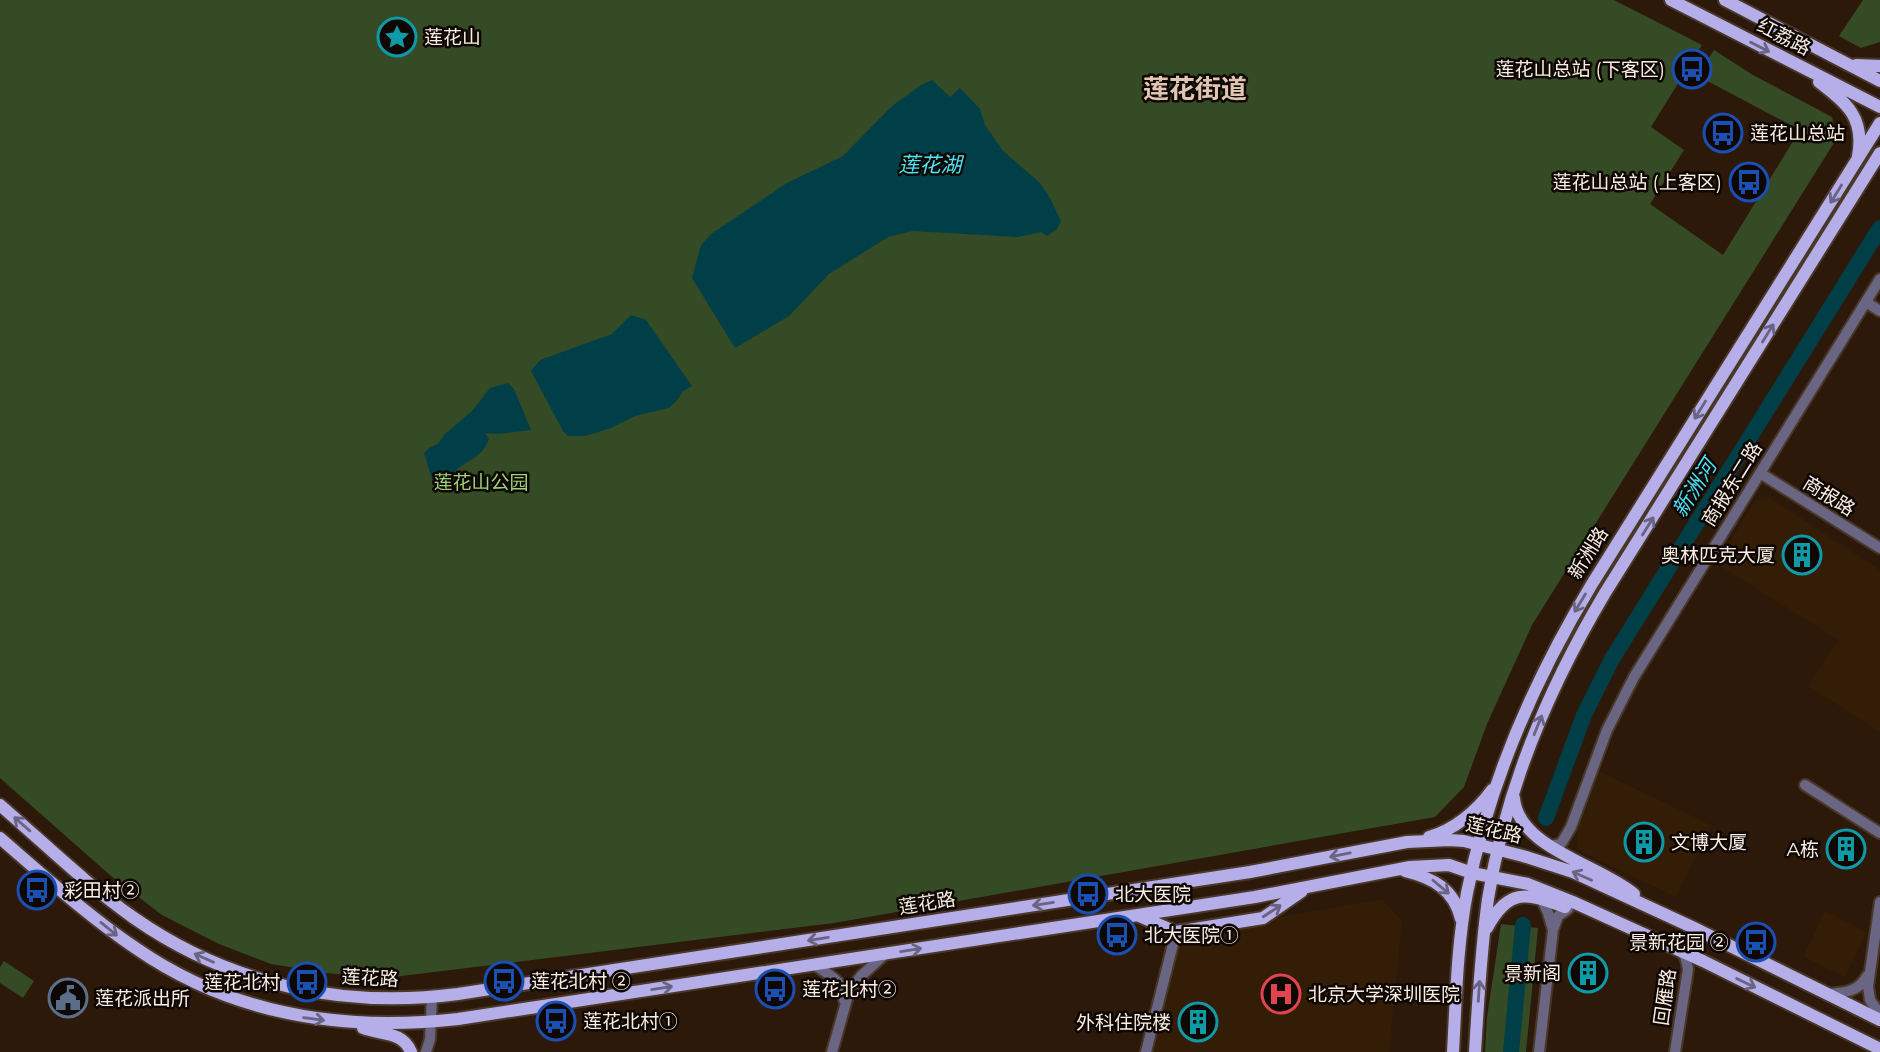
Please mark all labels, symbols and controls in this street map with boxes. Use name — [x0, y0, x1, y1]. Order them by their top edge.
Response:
street label: 红荔路 — [1753, 14, 1815, 60]
place icon: 莲花山 — [376, 16, 418, 58]
place label: 莲花山 — [424, 26, 481, 49]
one-way arrow — [1749, 40, 1770, 54]
bus stop icon: 莲花山总站 (下客区) — [1671, 48, 1713, 90]
place label: 莲花山总站 (下客区) — [1496, 58, 1665, 81]
district label: 莲花街道 — [1143, 73, 1247, 105]
bus stop icon: 莲花山总站 — [1702, 112, 1744, 154]
place label: 莲花山总站 — [1750, 122, 1845, 145]
water label: 莲花湖 — [899, 152, 964, 177]
bus stop icon: 莲花山总站 (上客区) — [1728, 161, 1770, 203]
place label: 莲花山总站 (上客区) — [1553, 171, 1722, 194]
one-way arrow — [1828, 183, 1842, 203]
one-way arrow — [1761, 323, 1775, 343]
one-way arrow — [1693, 400, 1707, 420]
street label: 商报东二路 — [1697, 438, 1767, 530]
water label: 新洲河 — [1667, 451, 1723, 521]
park label: 莲花山公园 — [433, 471, 529, 494]
street label: 商报路 — [1799, 471, 1859, 521]
one-way arrow — [1641, 516, 1655, 536]
street label: 新洲路 — [1563, 523, 1613, 583]
building icon: 奥林匹克大厦 — [1781, 534, 1823, 576]
place label: 奥林匹克大厦 — [1661, 544, 1775, 567]
one-way arrow — [1573, 593, 1587, 613]
one-way arrow — [1532, 714, 1545, 736]
street label: 莲花路 — [1464, 812, 1524, 848]
one-way arrow — [13, 816, 31, 832]
building icon: 文博大厦 — [1623, 821, 1665, 863]
building icon: A栋 — [1825, 828, 1867, 870]
place label: 文博大厦 — [1671, 831, 1747, 854]
place label: A栋 — [1786, 838, 1819, 861]
one-way arrow — [1329, 849, 1352, 862]
bus stop icon: 彩田村② — [16, 869, 58, 911]
one-way arrow — [1572, 869, 1593, 882]
bus stop icon: 北大医院 — [1067, 873, 1109, 915]
place label: 彩田村② — [64, 879, 140, 902]
one-way arrow — [1432, 879, 1450, 895]
place label: 北大医院 — [1115, 883, 1191, 906]
street label: 莲花路 — [897, 887, 957, 919]
one-way arrow — [1032, 898, 1055, 911]
one-way arrow — [1261, 904, 1281, 918]
bus stop icon: 北大医院① — [1096, 914, 1138, 956]
one-way arrow — [99, 921, 117, 936]
bus stop icon: 景新花园 ② — [1735, 921, 1777, 963]
place label: 北大医院① — [1144, 924, 1239, 947]
place label: 景新花园 ② — [1629, 931, 1729, 954]
one-way arrow — [807, 933, 830, 946]
one-way arrow — [899, 943, 922, 956]
one-way arrow — [194, 951, 215, 965]
building icon: 景新阁 — [1567, 952, 1609, 994]
bus stop icon: 莲花北村 ② — [483, 960, 525, 1002]
bus stop icon: 莲花北村 — [286, 961, 328, 1003]
place label: 景新阁 — [1504, 962, 1561, 985]
street label: 莲花路 — [341, 965, 399, 991]
street label: 回雁路 — [1650, 967, 1680, 1027]
bus stop icon: 莲花北村② — [754, 968, 796, 1010]
place label: 莲花北村 ② — [531, 970, 631, 993]
place label: 莲花北村 — [204, 971, 280, 994]
hospital icon: 北京大学深圳医院 — [1260, 973, 1302, 1015]
one-way arrow — [1735, 976, 1756, 990]
public building icon: 莲花派出所 — [47, 977, 89, 1019]
place label: 莲花北村② — [802, 978, 897, 1001]
one-way arrow — [650, 981, 673, 994]
one-way arrow — [1473, 981, 1486, 1003]
place label: 北京大学深圳医院 — [1308, 983, 1460, 1006]
place label: 莲花派出所 — [95, 987, 190, 1010]
bus stop icon: 莲花北村① — [535, 1000, 577, 1042]
building icon: 外科住院楼 — [1177, 1001, 1219, 1043]
place label: 莲花北村① — [583, 1010, 678, 1033]
place label: 外科住院楼 — [1076, 1011, 1171, 1034]
one-way arrow — [303, 1013, 325, 1026]

